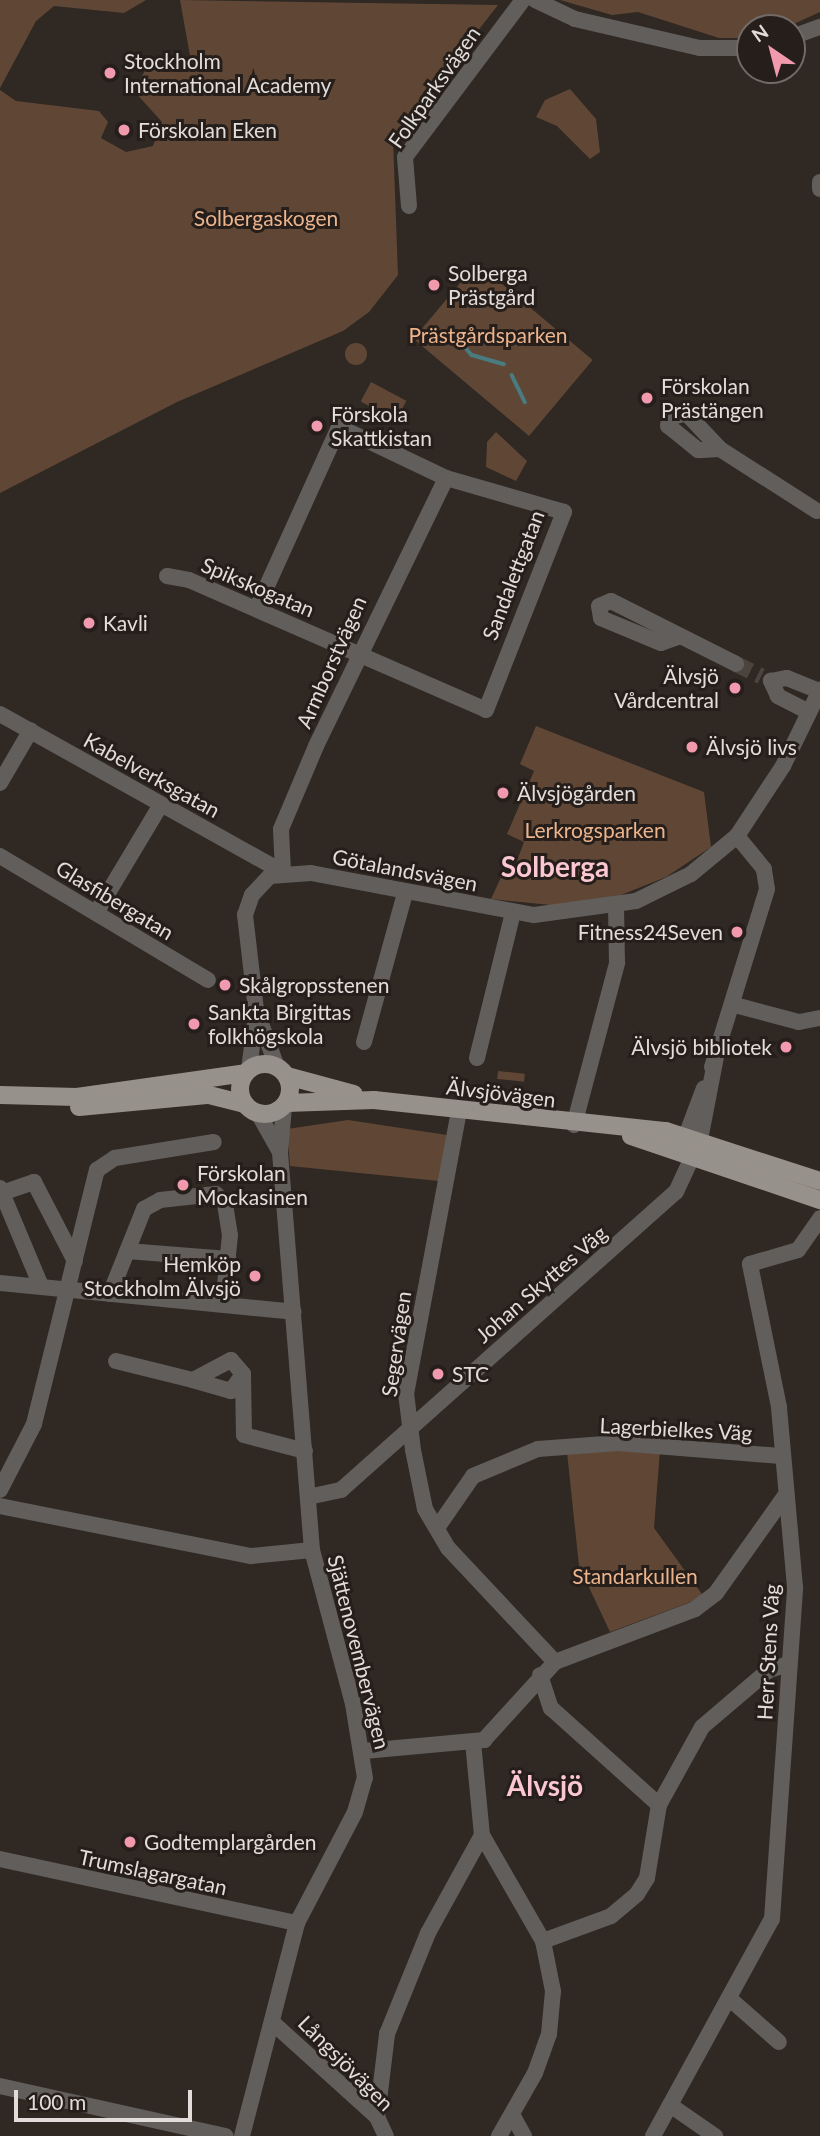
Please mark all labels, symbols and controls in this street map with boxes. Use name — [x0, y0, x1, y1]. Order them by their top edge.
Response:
north arrow — [736, 14, 806, 84]
text: N — [747, 19, 772, 47]
street label: Folkparksvägen — [383, 21, 485, 153]
place label: Stockholm International Academy — [124, 48, 332, 98]
marker: Stockholm International Academy — [102, 65, 118, 81]
place label: Förskolan Eken — [138, 117, 277, 143]
marker: Förskolan Eken — [116, 122, 132, 138]
park label: Solbergaskogen — [194, 205, 338, 231]
place label: Solberga Prästgård — [448, 260, 535, 310]
marker: Solberga Prästgård — [426, 277, 442, 293]
park label: Prästgårdsparken — [408, 322, 568, 348]
place label: Förskolan Prästängen — [661, 373, 764, 423]
marker: Förskolan Prästängen — [639, 390, 655, 406]
place label: Förskola Skattkistan — [331, 401, 432, 451]
marker: Förskola Skattkistan — [309, 418, 325, 434]
street label: Sandalettgatan — [477, 507, 549, 643]
street label: Spikskogatan — [198, 552, 318, 622]
street label: Armborstvägen — [291, 592, 371, 732]
place label: Kavli — [103, 610, 148, 636]
marker: Kavli — [81, 615, 97, 631]
place label: Älvsjö Vårdcentral — [614, 663, 719, 713]
marker: Älvsjö Vårdcentral — [725, 678, 745, 698]
street label: Kabelverksgatan — [79, 727, 225, 823]
place label: Älvsjö livs — [706, 734, 797, 760]
marker: Älvsjö livs — [684, 739, 700, 755]
place label: Älvsjögården — [517, 780, 636, 806]
marker: Älvsjögården — [495, 785, 511, 801]
park label: Lerkrogsparken — [524, 817, 666, 843]
street label: Götalandsvägen — [330, 844, 480, 896]
district label: Solberga — [501, 849, 609, 883]
street label: Glasfibergatan — [52, 855, 178, 945]
place label: Fitness24Seven — [578, 919, 723, 945]
marker: Fitness24Seven — [729, 924, 745, 940]
place label: Skålgropsstenen — [239, 972, 389, 998]
marker: Skålgropsstenen — [217, 977, 233, 993]
place label: Sankta Birgittas folkhögskola — [208, 999, 351, 1049]
marker: Sankta Birgittas folkhögskola — [186, 1016, 202, 1032]
place label: Älvsjö bibliotek — [631, 1034, 772, 1060]
marker: Älvsjö bibliotek — [778, 1039, 794, 1055]
street label: Älvsjövägen — [445, 1074, 557, 1112]
place label: Förskolan Mockasinen — [197, 1160, 308, 1210]
marker: Förskolan Mockasinen — [175, 1177, 191, 1193]
street label: Johan Skyttes Väg — [470, 1220, 612, 1348]
place label: Hemköp Stockholm Älvsjö — [83, 1251, 241, 1301]
marker: Hemköp Stockholm Älvsjö — [247, 1268, 263, 1284]
street label: Segervägen — [376, 1290, 416, 1398]
place label: STC — [452, 1361, 489, 1387]
marker: STC — [430, 1366, 446, 1382]
street label: Lagerbielkes Väg — [599, 1412, 753, 1446]
street label: Sjättenovembervägen — [323, 1552, 395, 1752]
park label: Standarkullen — [572, 1563, 698, 1589]
street label: Herr Stens Väg — [752, 1583, 784, 1721]
district label: Älvsjö — [507, 1768, 583, 1802]
place label: Godtemplargården — [144, 1829, 316, 1855]
marker: Godtemplargården — [122, 1834, 138, 1850]
street label: Trumslagargatan — [77, 1844, 229, 1900]
street label: Långsjövägen — [293, 2010, 399, 2116]
scale bar — [18, 2076, 196, 2120]
text: 100 m — [27, 2089, 86, 2114]

